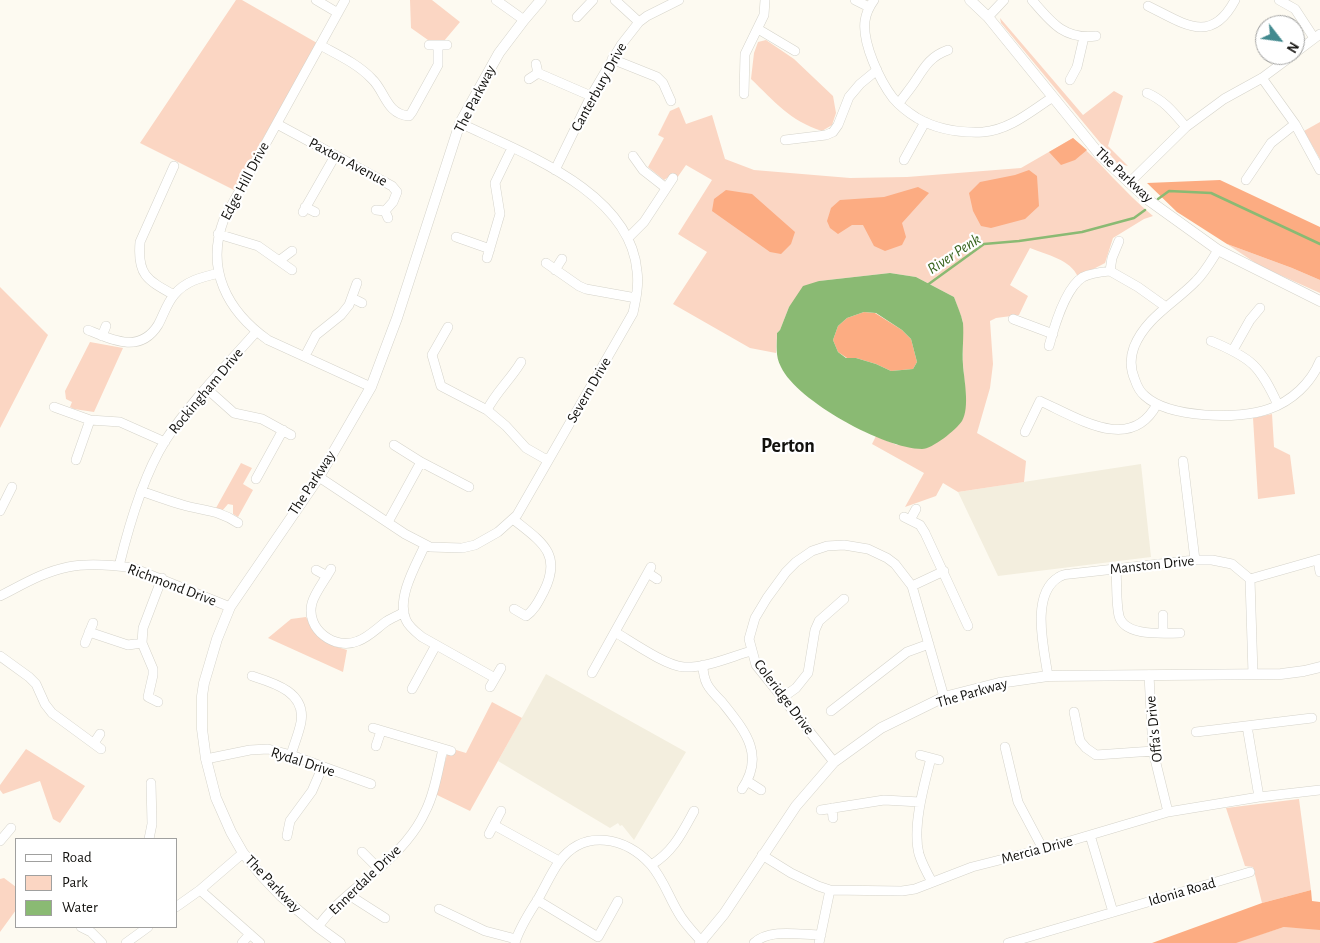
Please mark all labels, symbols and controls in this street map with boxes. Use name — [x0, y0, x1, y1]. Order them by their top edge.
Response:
north arrow — [1255, 15, 1305, 65]
street label: Canterbury Drive — [567, 39, 631, 135]
text: N — [1284, 39, 1301, 55]
street label: The Parkway — [450, 62, 500, 136]
street label: Paxton Avenue — [306, 134, 390, 190]
street label: Edge Hill Drive — [217, 139, 273, 223]
street label: The Parkway — [1091, 143, 1157, 207]
water label: River Penk — [924, 230, 984, 278]
street label: Rockingham Drive — [165, 344, 247, 438]
street label: Severn Drive — [563, 354, 615, 426]
district label: Perton — [761, 434, 815, 458]
street label: The Parkway — [284, 447, 340, 519]
street label: Manston Drive — [1109, 552, 1195, 578]
street label: Richmond Drive — [125, 560, 219, 610]
street label: Coleridge Drive — [750, 656, 818, 738]
street label: The Parkway — [934, 674, 1010, 712]
street label: Offa's Drive — [1142, 695, 1166, 763]
street label: Rydal Drive — [269, 743, 337, 781]
street label: Mercia Drive — [999, 832, 1075, 868]
legend — [15, 838, 178, 928]
street label: Ennerdale Drive — [325, 841, 405, 919]
text: Road — [62, 850, 92, 865]
street label: The Parkway — [241, 851, 305, 917]
street label: Idonia Road — [1146, 874, 1218, 910]
text: Park — [62, 875, 88, 890]
text: Water — [62, 900, 98, 915]

